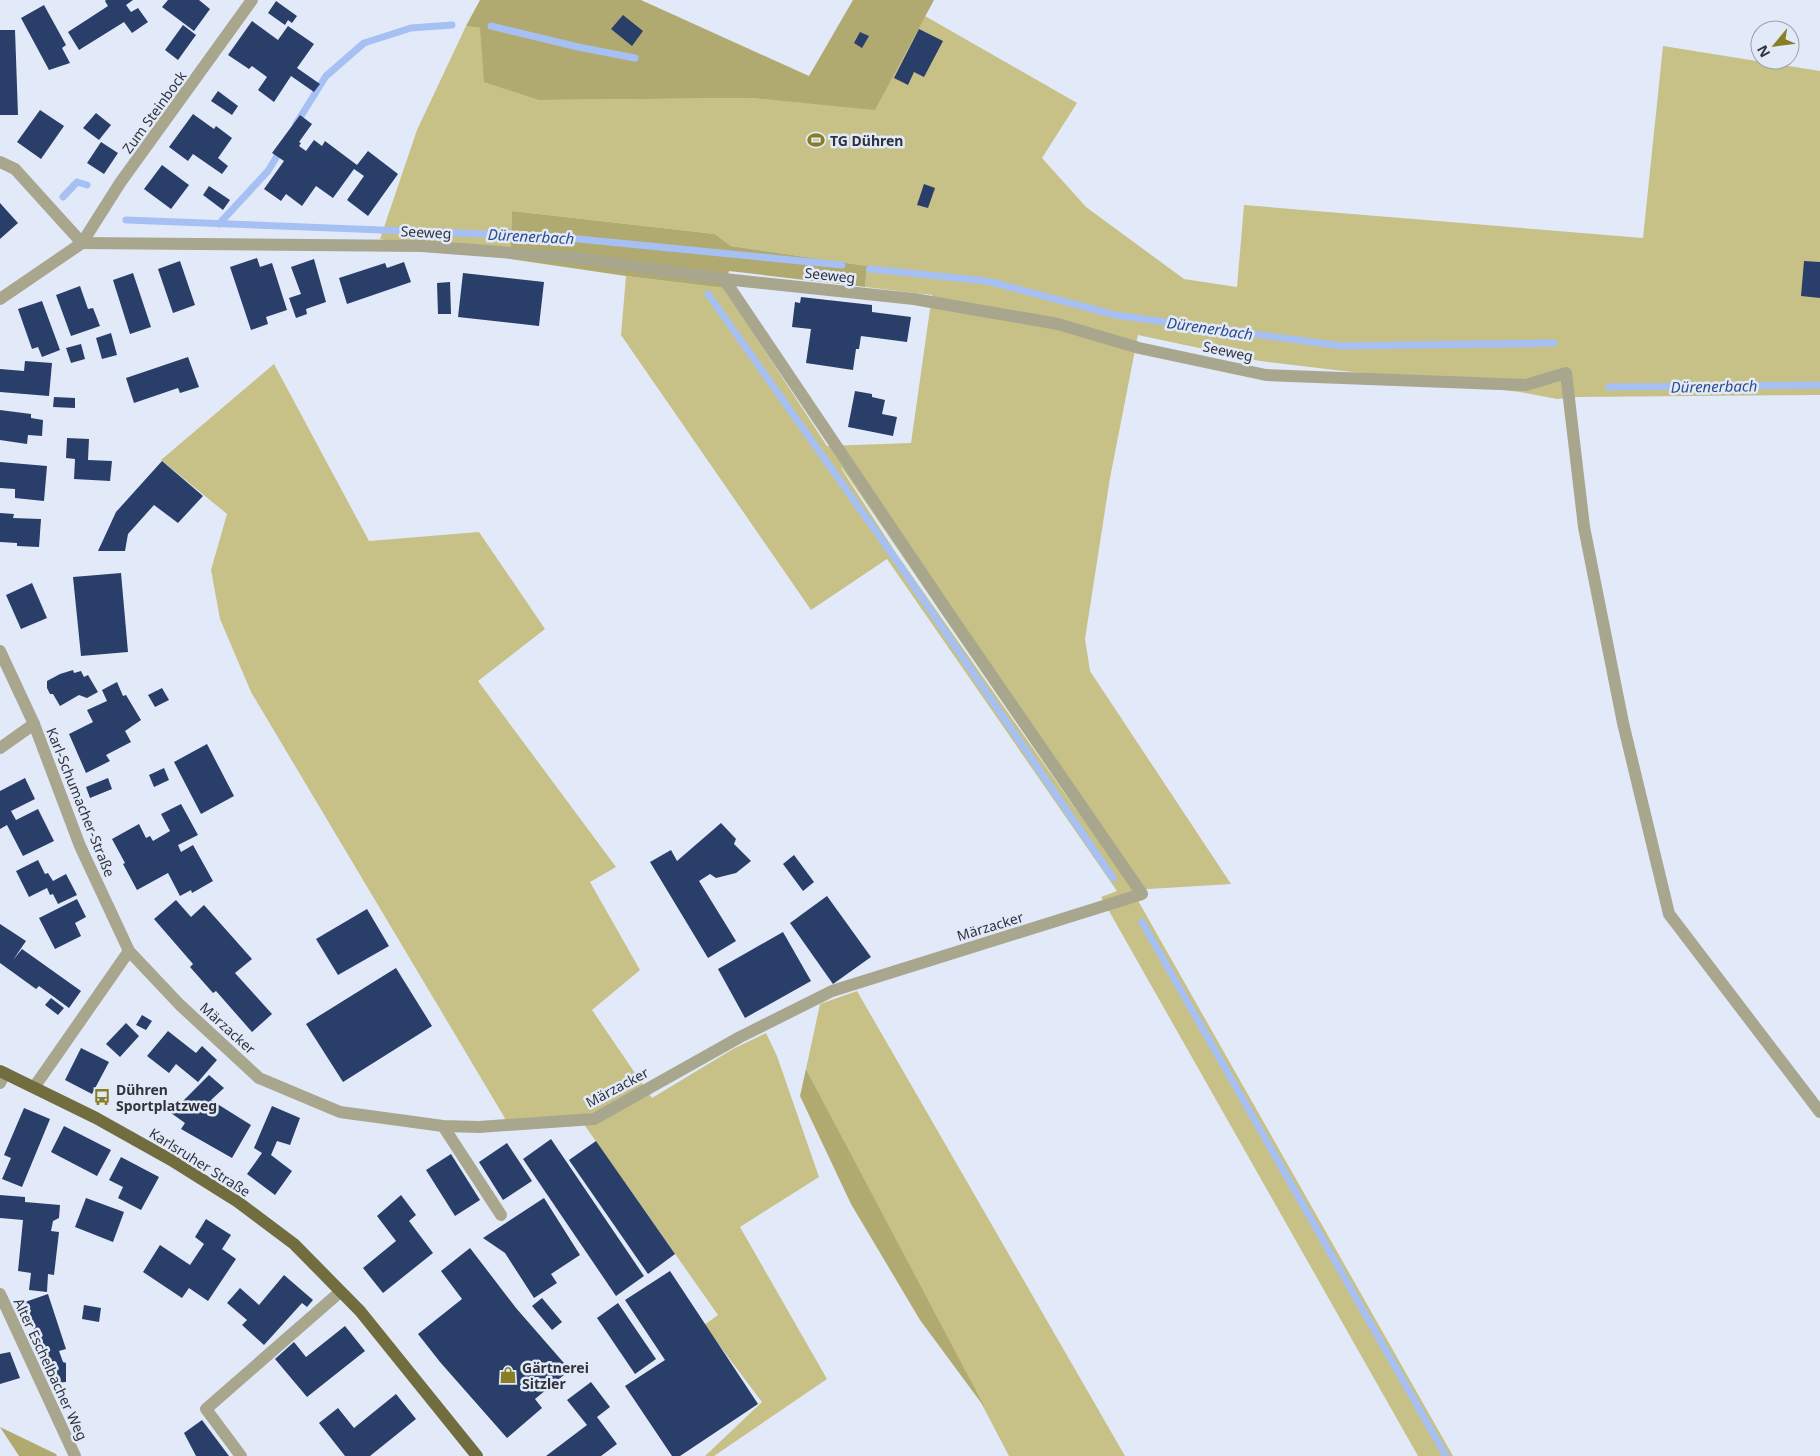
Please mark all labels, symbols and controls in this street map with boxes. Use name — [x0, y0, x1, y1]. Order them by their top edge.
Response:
north arrow — [1750, 20, 1800, 70]
text: N — [1752, 42, 1774, 61]
street label: Zum Steinbock — [118, 67, 191, 157]
sports icon: TG Dühren — [806, 130, 826, 150]
place label: TG Dühren — [830, 131, 903, 150]
street label: Seeweg — [400, 221, 452, 243]
water label: Dürenerbach — [487, 224, 575, 248]
street label: Seeweg — [804, 263, 856, 287]
water label: Dürenerbach — [1166, 312, 1254, 344]
street label: Seeweg — [1201, 336, 1255, 366]
water label: Dürenerbach — [1670, 375, 1758, 397]
street label: Karl-Schumacher-Straße — [42, 725, 120, 880]
street label: Märzacker — [954, 907, 1026, 945]
street label: Märzacker — [196, 998, 260, 1058]
street label: Märzacker — [582, 1062, 652, 1112]
place label: Dühren Sportplatzweg — [116, 1080, 217, 1115]
bus stop icon: Dühren Sportplatzweg — [92, 1087, 112, 1107]
street label: Karlsruher Straße — [146, 1123, 254, 1201]
street label: Alter Eschelbacher Weg — [10, 1295, 92, 1443]
place label: Gärtnerei Sitzler — [522, 1358, 589, 1393]
shop icon: Gärtnerei Sitzler — [498, 1365, 518, 1385]

